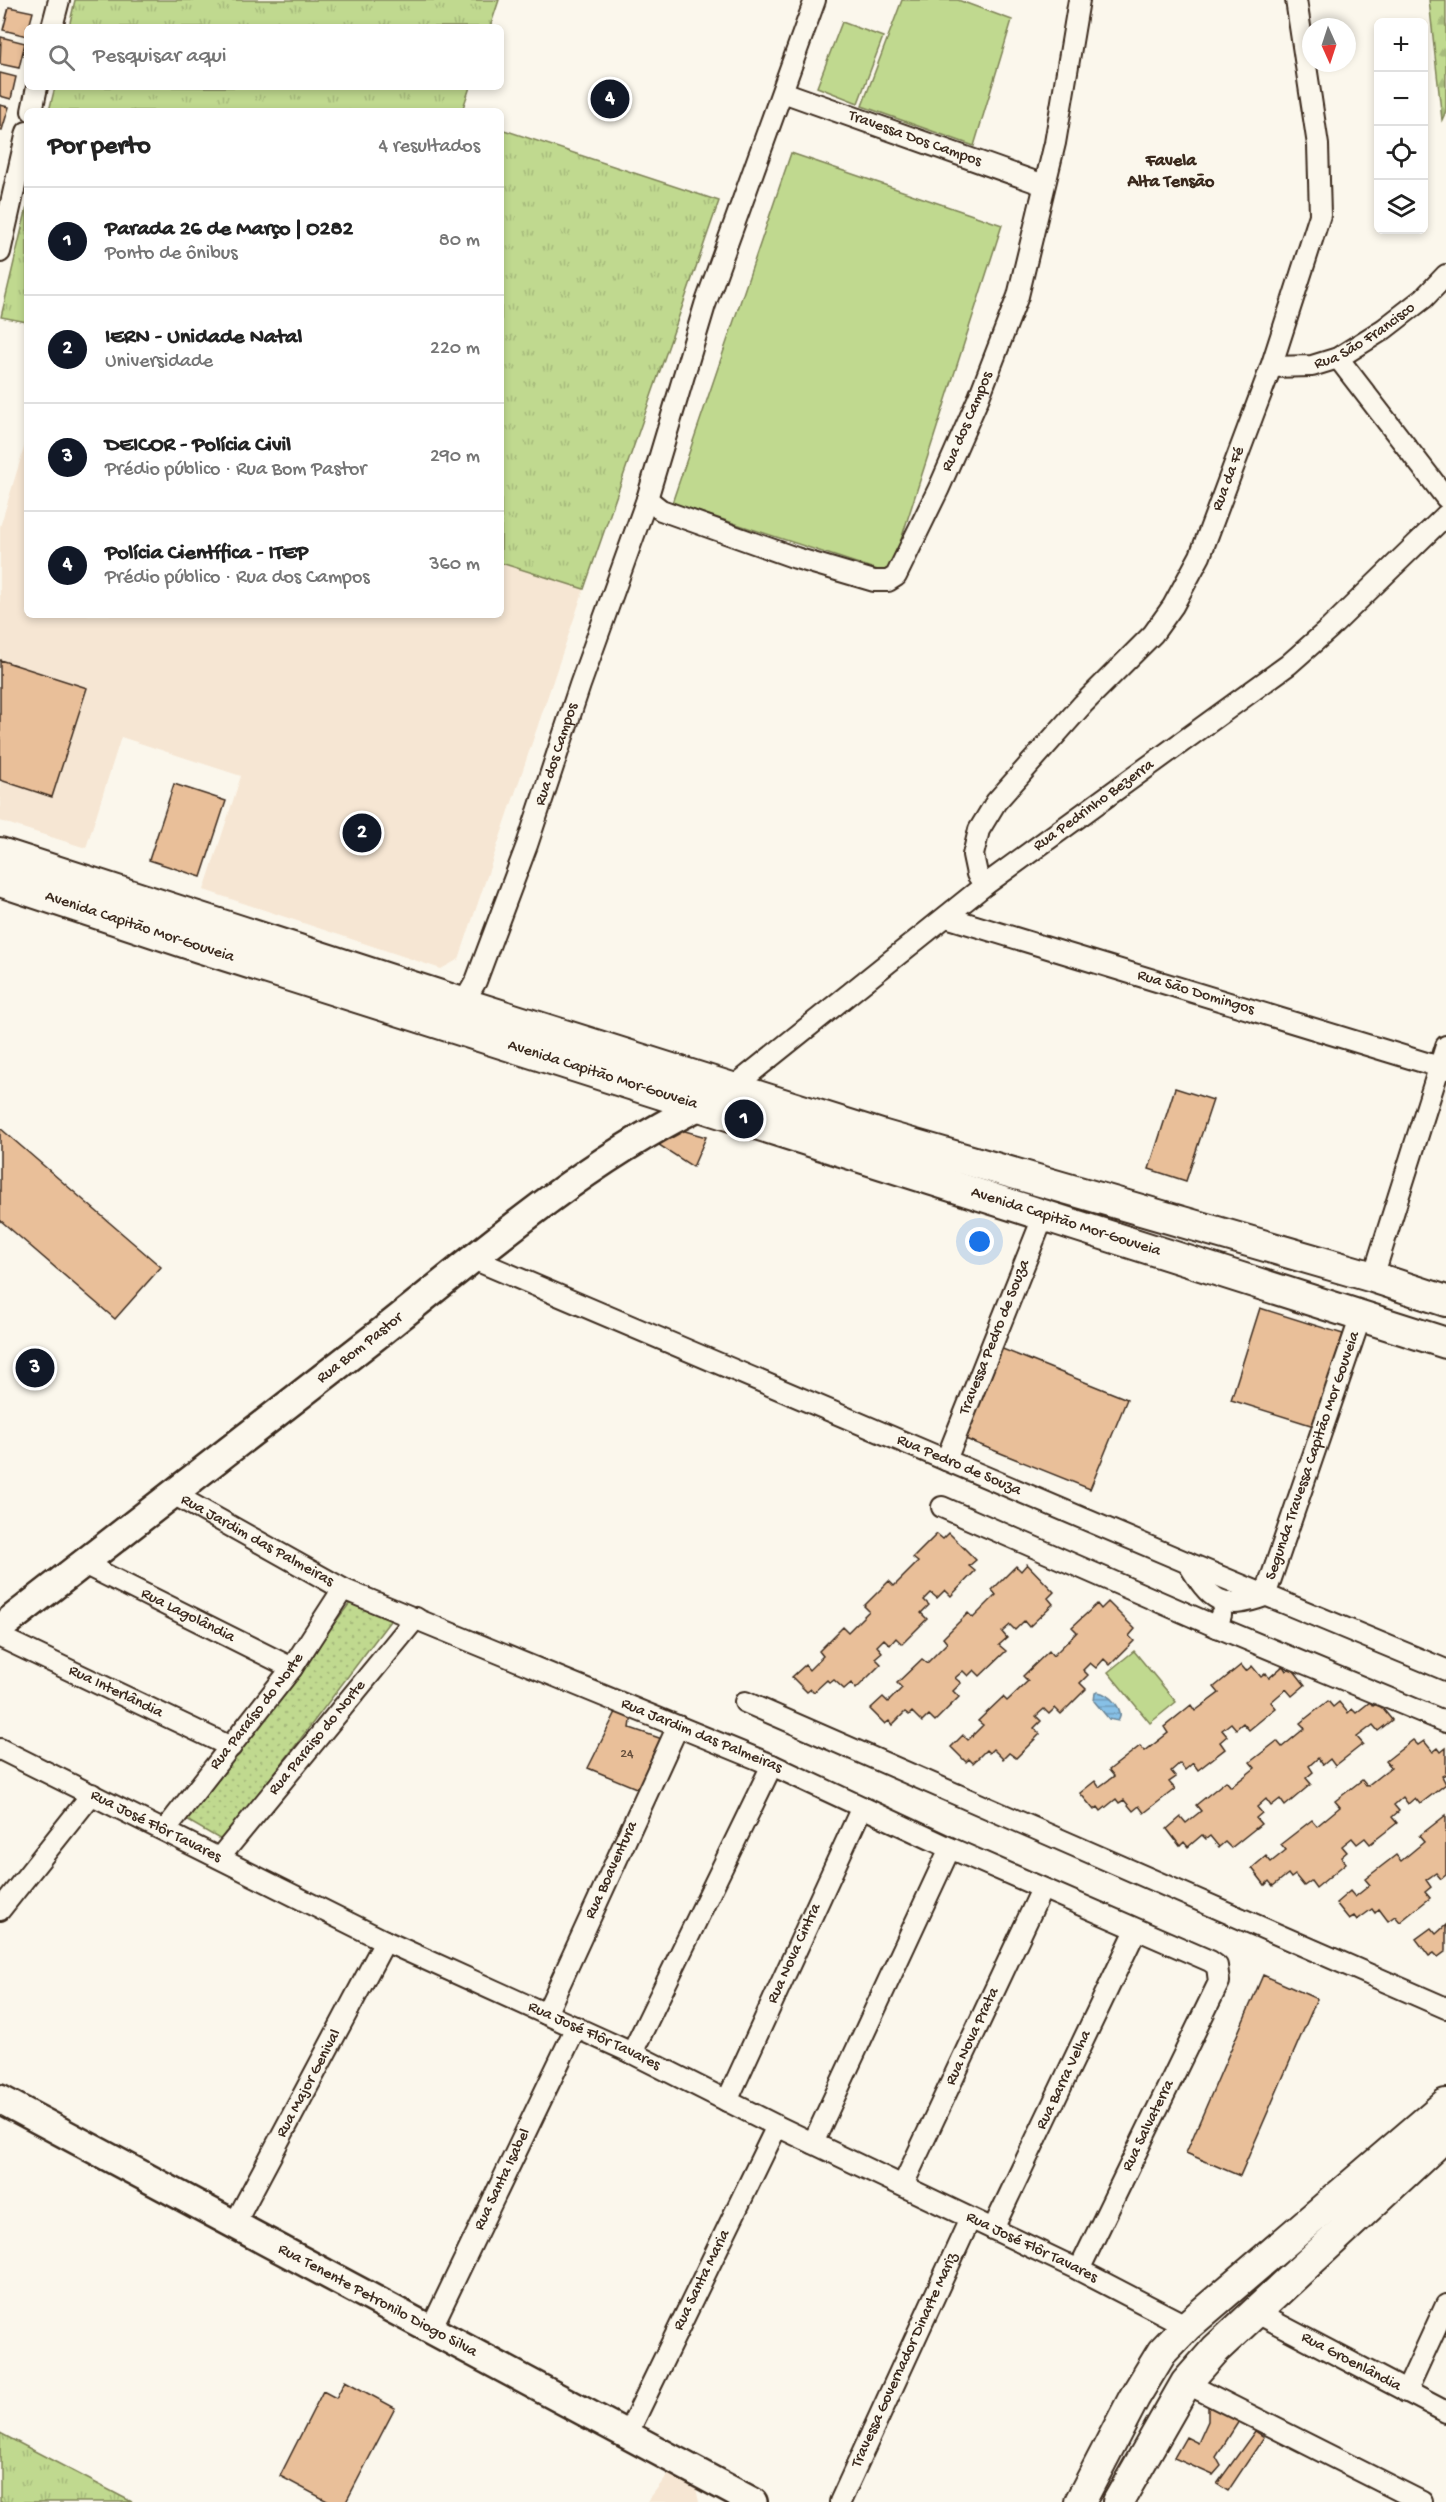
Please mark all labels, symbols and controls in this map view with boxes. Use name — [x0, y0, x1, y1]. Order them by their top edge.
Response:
north arrow — [1302, 18, 1356, 72]
map controls — [1374, 18, 1428, 234]
button: + — [1374, 18, 1428, 72]
search box — [24, 24, 504, 90]
icon: search — [45, 41, 78, 74]
text: Pesquisar aqui — [93, 44, 227, 70]
button: − — [1374, 72, 1428, 126]
pin: 4 — [590, 76, 630, 122]
street label: Travessa Dos Campos — [845, 106, 985, 172]
button: locate — [1374, 126, 1428, 180]
text: Por perto — [48, 132, 151, 163]
text: 4 resultados — [379, 136, 480, 159]
district label: Favela Alta Tensão — [1127, 151, 1215, 193]
button: layers — [1374, 180, 1428, 234]
text: Parada 26 de Março | O282 — [105, 217, 353, 243]
text: 1 — [63, 230, 72, 253]
text: 80 m — [439, 230, 480, 253]
text: Ponto de ônibus — [105, 243, 238, 266]
street label: Rua São Francisco — [1312, 299, 1419, 374]
text: IERN - Unidade Natal — [105, 325, 302, 351]
text: 2 — [63, 338, 72, 361]
text: 220 m — [430, 338, 480, 361]
text: Universidade — [105, 351, 213, 374]
street label: Rua dos Campos — [938, 368, 998, 475]
text: DEICOR - Polícia Civil — [105, 433, 291, 459]
street label: Rua da Fé — [1208, 444, 1250, 514]
text: 3 — [62, 446, 73, 469]
text: 290 m — [430, 446, 480, 469]
text: Prédio público · Rua Bom Pastor — [105, 459, 366, 482]
text: Polícia Científica - ITEP — [105, 541, 308, 567]
text: 4 — [63, 554, 72, 577]
text: 360 m — [429, 554, 480, 577]
text: Prédio público · Rua dos Campos — [105, 567, 370, 590]
street label: Rua dos Campos — [531, 700, 583, 808]
street label: Rua Pedrinho Bezerra — [1030, 755, 1159, 856]
pin: 2 — [342, 810, 382, 856]
street label: Avenida Capitão Mor-Gouveia — [43, 887, 238, 967]
street label: Rua São Domingos — [1135, 966, 1258, 1020]
street label: Avenida Capitão Mor-Gouveia — [505, 1036, 701, 1114]
pin: 1 — [724, 1096, 764, 1142]
street label: Avenida Capitão Mor-Gouveia — [968, 1183, 1164, 1262]
your location — [965, 1227, 994, 1256]
street label: Travessa Pedro de Souza — [955, 1256, 1035, 1419]
street label: Rua Bom Pastor — [313, 1308, 408, 1388]
street label: Segunda Travessa Capitão Mor Gouveia — [1262, 1328, 1365, 1583]
pin: 3 — [15, 1346, 54, 1390]
street label: Rua Pedro de Souza — [894, 1431, 1025, 1501]
street label: Rua Jardim das Palmeiras — [177, 1491, 338, 1592]
street label: Rua Lagolândia — [138, 1584, 239, 1648]
street label: Rua Paraíso do Norte — [206, 1649, 309, 1774]
street label: Rua Interlândia — [65, 1661, 167, 1723]
street label: Rua Paraiso do Norte — [265, 1676, 371, 1799]
street label: Rua Jardim das Palmeiras — [618, 1695, 786, 1778]
house number: 24 — [620, 1746, 634, 1763]
street label: Rua José Flôr Tavares — [87, 1786, 225, 1868]
street label: Rua Boaventura — [581, 1817, 643, 1922]
street label: Rua Nova Cintra — [763, 1900, 826, 2007]
street label: Rua Nova Prata — [942, 1984, 1004, 2089]
street label: Rua José Flôr Tavares — [525, 1998, 664, 2076]
street label: Rua Major Genival — [273, 2026, 346, 2141]
street label: Rua Barra Velha — [1032, 2026, 1097, 2133]
street label: Rua Salvaterra — [1119, 2076, 1180, 2175]
street label: Rua Santa Isabel — [470, 2126, 535, 2234]
street label: Rua José Flôr Tavares — [963, 2208, 1102, 2288]
street label: Rua Santa Maria — [670, 2226, 735, 2334]
street label: Rua Tenente Petronilo Diogo Silva — [274, 2240, 481, 2363]
street label: Travessa Governador Dinarte Mariz — [847, 2249, 963, 2472]
street label: Rua Groenlândia — [1298, 2328, 1405, 2397]

